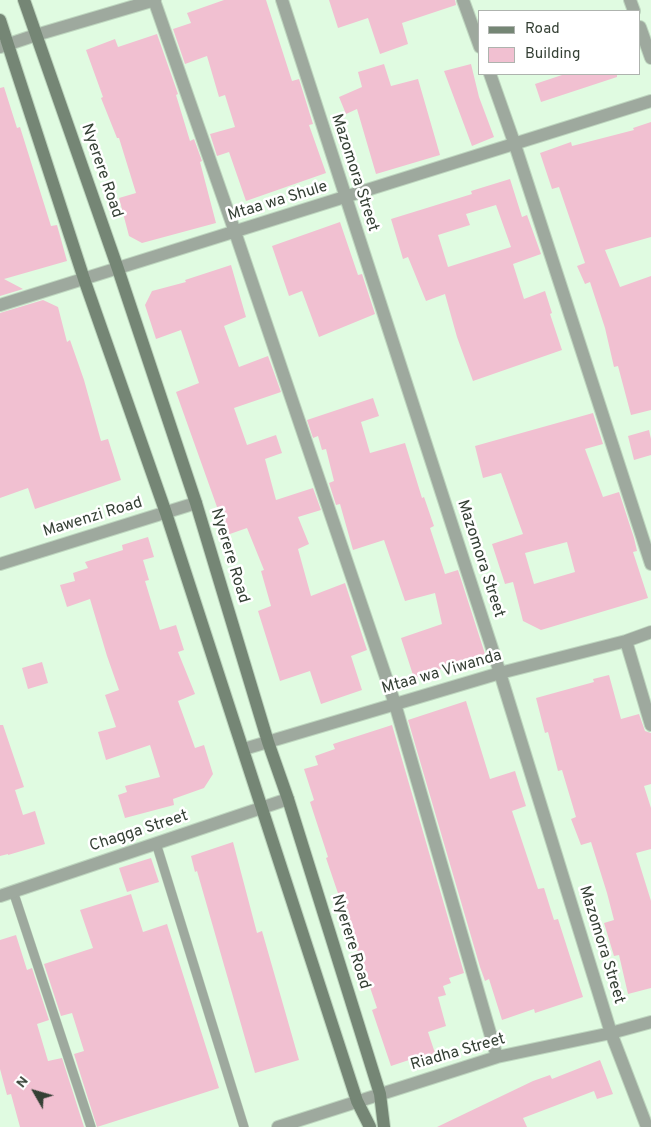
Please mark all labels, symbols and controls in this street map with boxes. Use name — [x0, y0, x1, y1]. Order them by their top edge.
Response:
legend — [478, 10, 641, 75]
text: Road — [525, 20, 560, 39]
text: Building — [525, 45, 580, 64]
street label: Mazomora Street — [326, 112, 382, 234]
street label: Nyerere Road — [76, 121, 126, 221]
street label: Mtaa wa Shule — [226, 178, 330, 226]
street label: Mawenzi Road — [41, 494, 145, 542]
street label: Mazomora Street — [452, 498, 508, 620]
street label: Nyerere Road — [205, 506, 253, 606]
street label: Mtaa wa Viwanda — [380, 647, 504, 699]
street label: Chagga Street — [87, 807, 191, 857]
street label: Mazomora Street — [574, 884, 628, 1006]
street label: Nyerere Road — [326, 892, 374, 992]
street label: Riadha Street — [408, 1030, 508, 1076]
north arrow — [10, 1067, 60, 1117]
text: N — [13, 1073, 33, 1092]

